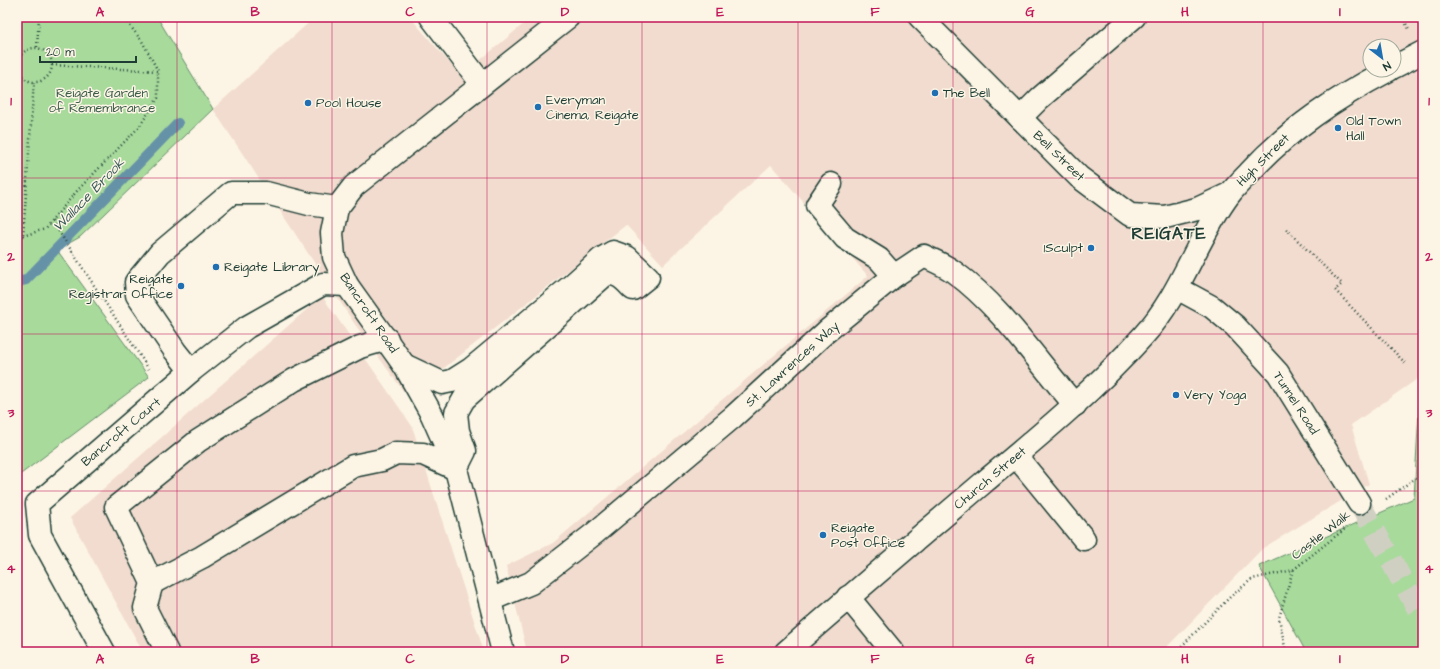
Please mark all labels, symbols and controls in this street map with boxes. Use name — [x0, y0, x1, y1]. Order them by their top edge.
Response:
text: A — [96, 3, 105, 21]
text: B — [250, 3, 260, 21]
text: C — [405, 3, 415, 21]
text: D — [561, 3, 570, 21]
text: E — [716, 3, 724, 21]
text: F — [870, 3, 880, 21]
text: G — [1025, 3, 1035, 21]
text: H — [1181, 3, 1189, 21]
text: I — [1339, 3, 1341, 21]
scale bar — [40, 38, 136, 64]
north arrow — [1362, 38, 1402, 78]
text: 20 m — [46, 44, 75, 61]
text: N — [1380, 58, 1394, 74]
park label: Reigate Garden of Remembrance — [49, 84, 155, 117]
place label: The Bell — [943, 84, 990, 102]
marker: The Bell — [930, 88, 940, 98]
place label: Everyman Cinema, Reigate — [546, 91, 639, 125]
text: 1 — [10, 92, 12, 110]
text: 1 — [1428, 92, 1430, 110]
place label: Pool House — [316, 94, 382, 112]
marker: Pool House — [303, 98, 313, 108]
marker: Everyman Cinema, Reigate — [533, 102, 543, 112]
place label: Old Town Hall — [1346, 112, 1402, 145]
marker: Old Town Hall — [1333, 123, 1343, 133]
street label: Bell Street — [1029, 127, 1089, 186]
street label: High Street — [1232, 129, 1295, 191]
water label: Wallace Brook — [49, 153, 130, 236]
district label: REIGATE — [1131, 222, 1207, 246]
place label: 1Sculpt — [1044, 239, 1084, 257]
marker: 1Sculpt — [1086, 243, 1096, 253]
text: 2 — [6, 248, 15, 266]
text: 2 — [1424, 248, 1433, 266]
place label: Reigate Library — [224, 258, 319, 277]
marker: Reigate Library — [211, 262, 221, 272]
street label: Bancroft Road — [336, 269, 403, 357]
place label: Reigate Registrar Office — [69, 270, 173, 304]
marker: Reigate Registrar Office — [176, 281, 186, 291]
street label: St. Lawrences Way — [741, 317, 843, 412]
street label: Tunnel Road — [1269, 368, 1323, 438]
place label: Very Yoga — [1184, 386, 1247, 405]
marker: Very Yoga — [1171, 390, 1181, 400]
street label: Bancroft Court — [77, 393, 165, 471]
text: 3 — [7, 404, 15, 422]
text: 3 — [1425, 404, 1433, 422]
street label: Church Street — [950, 442, 1031, 514]
street label: Castle Walk — [1288, 506, 1354, 564]
place label: Reigate Post Office — [831, 519, 905, 552]
marker: Reigate Post Office — [818, 530, 828, 540]
text: 4 — [7, 560, 16, 578]
text: 4 — [1425, 560, 1434, 578]
text: A — [96, 650, 105, 668]
text: B — [250, 650, 260, 668]
text: C — [405, 650, 415, 668]
text: D — [561, 650, 570, 668]
text: E — [716, 650, 724, 668]
text: F — [870, 650, 880, 668]
text: G — [1025, 650, 1035, 668]
text: H — [1181, 650, 1189, 668]
text: I — [1339, 650, 1341, 668]

